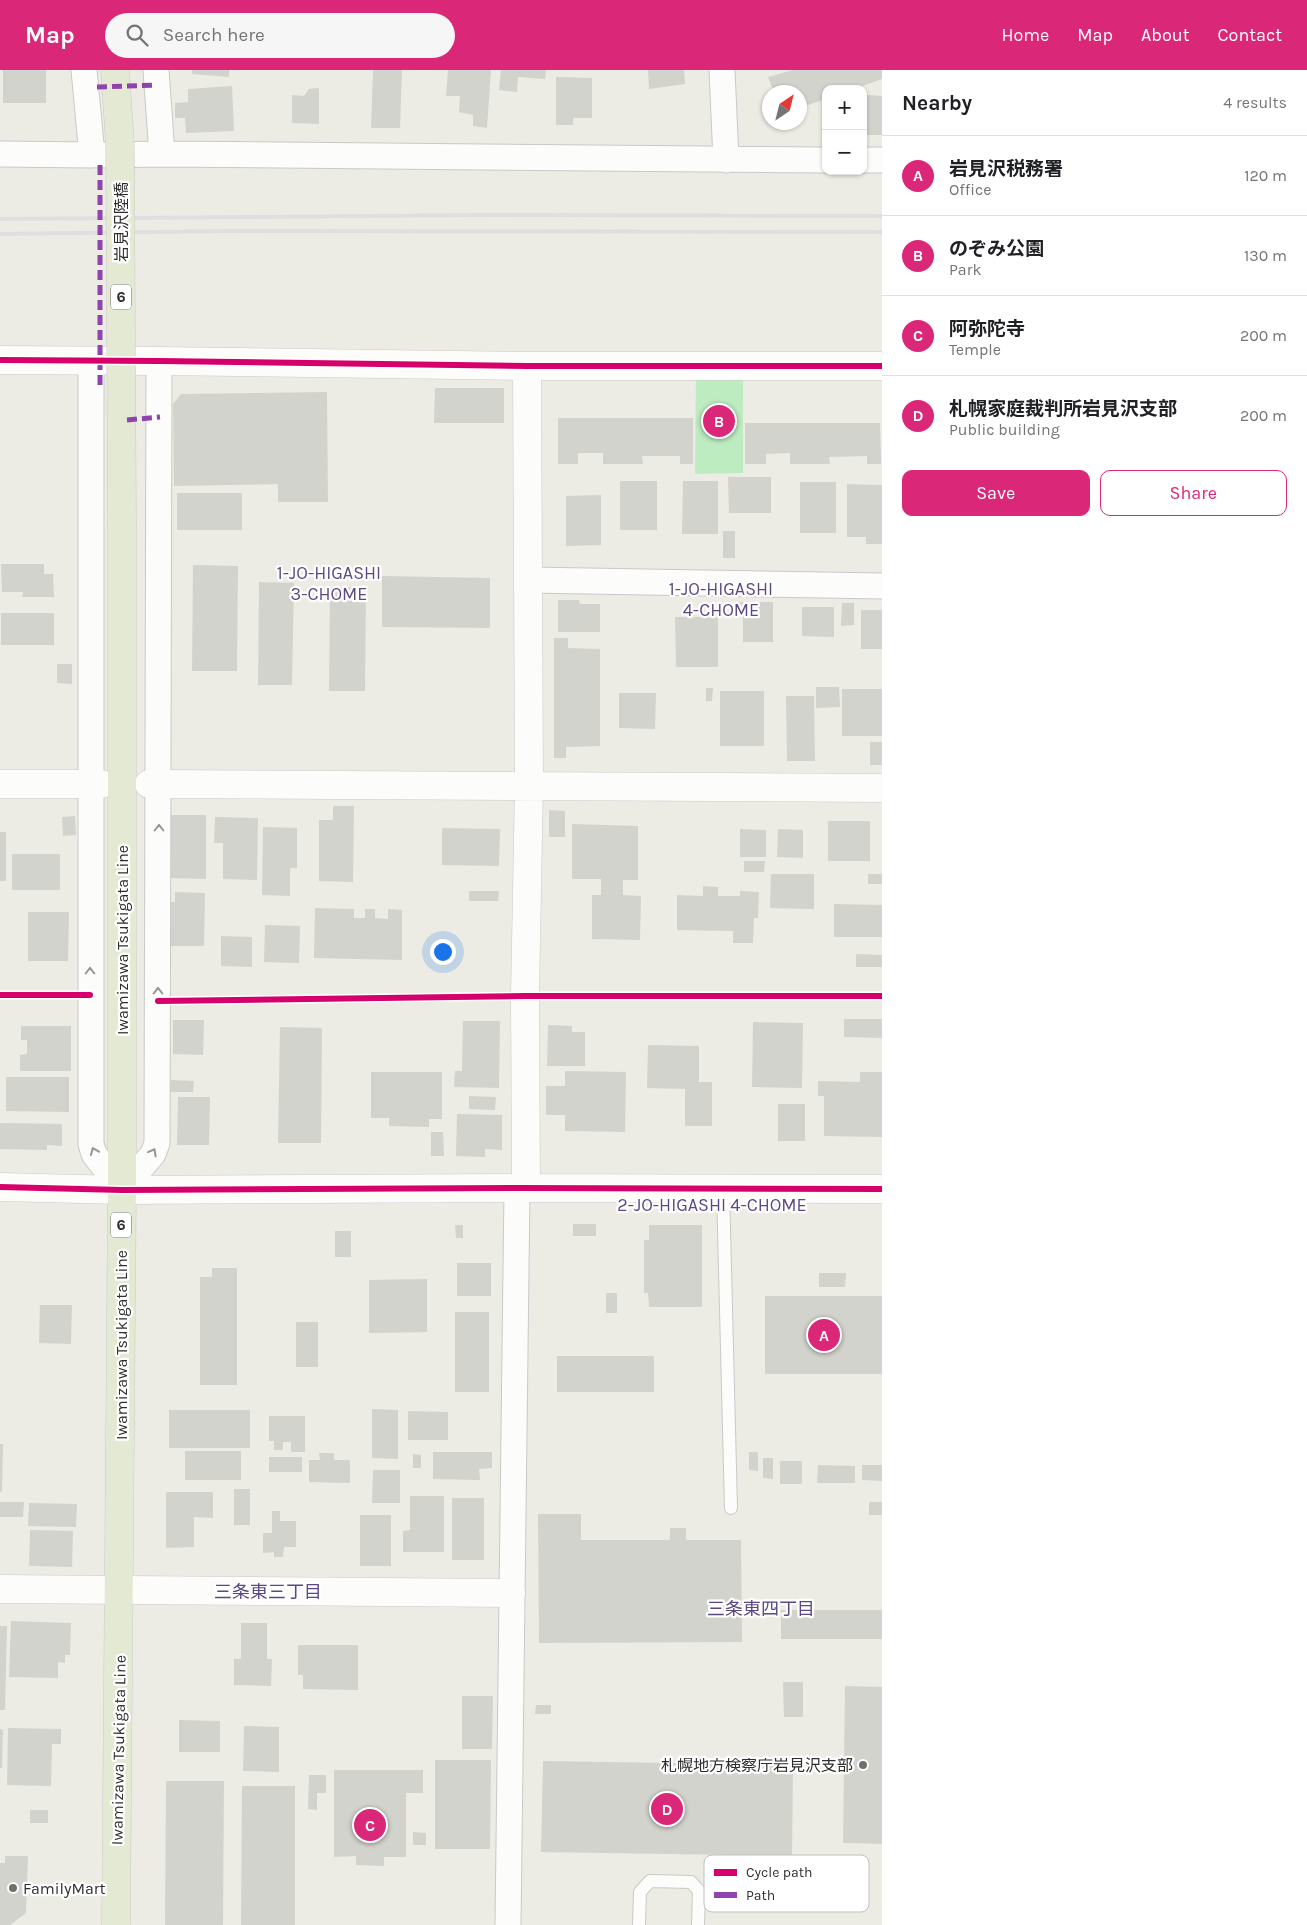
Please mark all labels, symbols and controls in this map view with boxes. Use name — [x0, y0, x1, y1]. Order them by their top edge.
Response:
search box — [105, 13, 455, 58]
text: Map — [25, 21, 75, 49]
icon: search — [123, 21, 151, 49]
text: Search here — [163, 24, 265, 46]
text: Home — [1001, 24, 1049, 46]
text: Map — [1077, 24, 1113, 46]
text: About — [1141, 24, 1190, 46]
text: Contact — [1218, 24, 1282, 46]
north arrow — [762, 85, 807, 130]
map controls — [822, 85, 867, 175]
button: + — [822, 85, 867, 130]
text: Nearby — [902, 91, 972, 115]
text: 4 results — [1223, 93, 1287, 112]
button: − — [822, 130, 867, 175]
text: 岩見沢税務署 — [949, 158, 1063, 180]
text: A — [913, 166, 923, 185]
text: 120 m — [1244, 166, 1287, 185]
text: Office — [949, 180, 992, 199]
street label: 岩見沢陸橋 — [112, 182, 131, 262]
text: のぞみ公園 — [949, 238, 1044, 260]
text: B — [913, 246, 923, 265]
text: 130 m — [1244, 246, 1287, 265]
text: Park — [949, 260, 981, 279]
road number: 6 — [111, 284, 131, 310]
text: 阿弥陀寺 — [949, 318, 1025, 340]
text: C — [913, 326, 923, 345]
text: 200 m — [1240, 326, 1287, 345]
text: Temple — [949, 340, 1001, 359]
text: 札幌家庭裁判所岩見沢支部 — [949, 398, 1177, 420]
pin: B — [703, 402, 735, 440]
text: D — [913, 406, 923, 425]
text: 200 m — [1240, 406, 1287, 425]
text: Public building — [949, 420, 1060, 439]
button: Save — [902, 470, 1090, 516]
button: Share — [1100, 470, 1287, 516]
district label: 1-JO-HIGASHI 3-CHOME — [277, 562, 381, 605]
district label: 1-JO-HIGASHI 4-CHOME — [669, 578, 773, 621]
one-way arrow — [154, 824, 164, 832]
street label: Iwamizawa Tsukigata Line — [113, 845, 132, 1035]
your location — [430, 939, 456, 965]
one-way arrow — [85, 967, 95, 975]
one-way arrow — [153, 986, 163, 994]
one-way arrow — [90, 1147, 100, 1156]
one-way arrow — [146, 1148, 156, 1157]
district label: 2-JO-HIGASHI 4-CHOME — [617, 1194, 807, 1216]
road number: 6 — [111, 1212, 131, 1238]
street label: Iwamizawa Tsukigata Line — [112, 1250, 131, 1440]
pin: A — [808, 1316, 840, 1354]
district label: 三条東三丁目 — [214, 1581, 322, 1603]
district label: 三条東四丁目 — [707, 1598, 815, 1620]
street label: Iwamizawa Tsukigata Line — [107, 1655, 130, 1845]
place label: 札幌地方検察庁岩見沢支部 — [661, 1756, 853, 1775]
marker: 札幌地方検察庁岩見沢支部 — [857, 1759, 869, 1771]
pin: D — [651, 1790, 683, 1828]
pin: C — [354, 1806, 386, 1844]
legend — [704, 1855, 869, 1912]
text: Cycle path — [746, 1864, 812, 1881]
place label: FamilyMart — [23, 1879, 106, 1898]
marker: FamilyMart — [7, 1882, 19, 1894]
text: Path — [746, 1887, 775, 1904]

